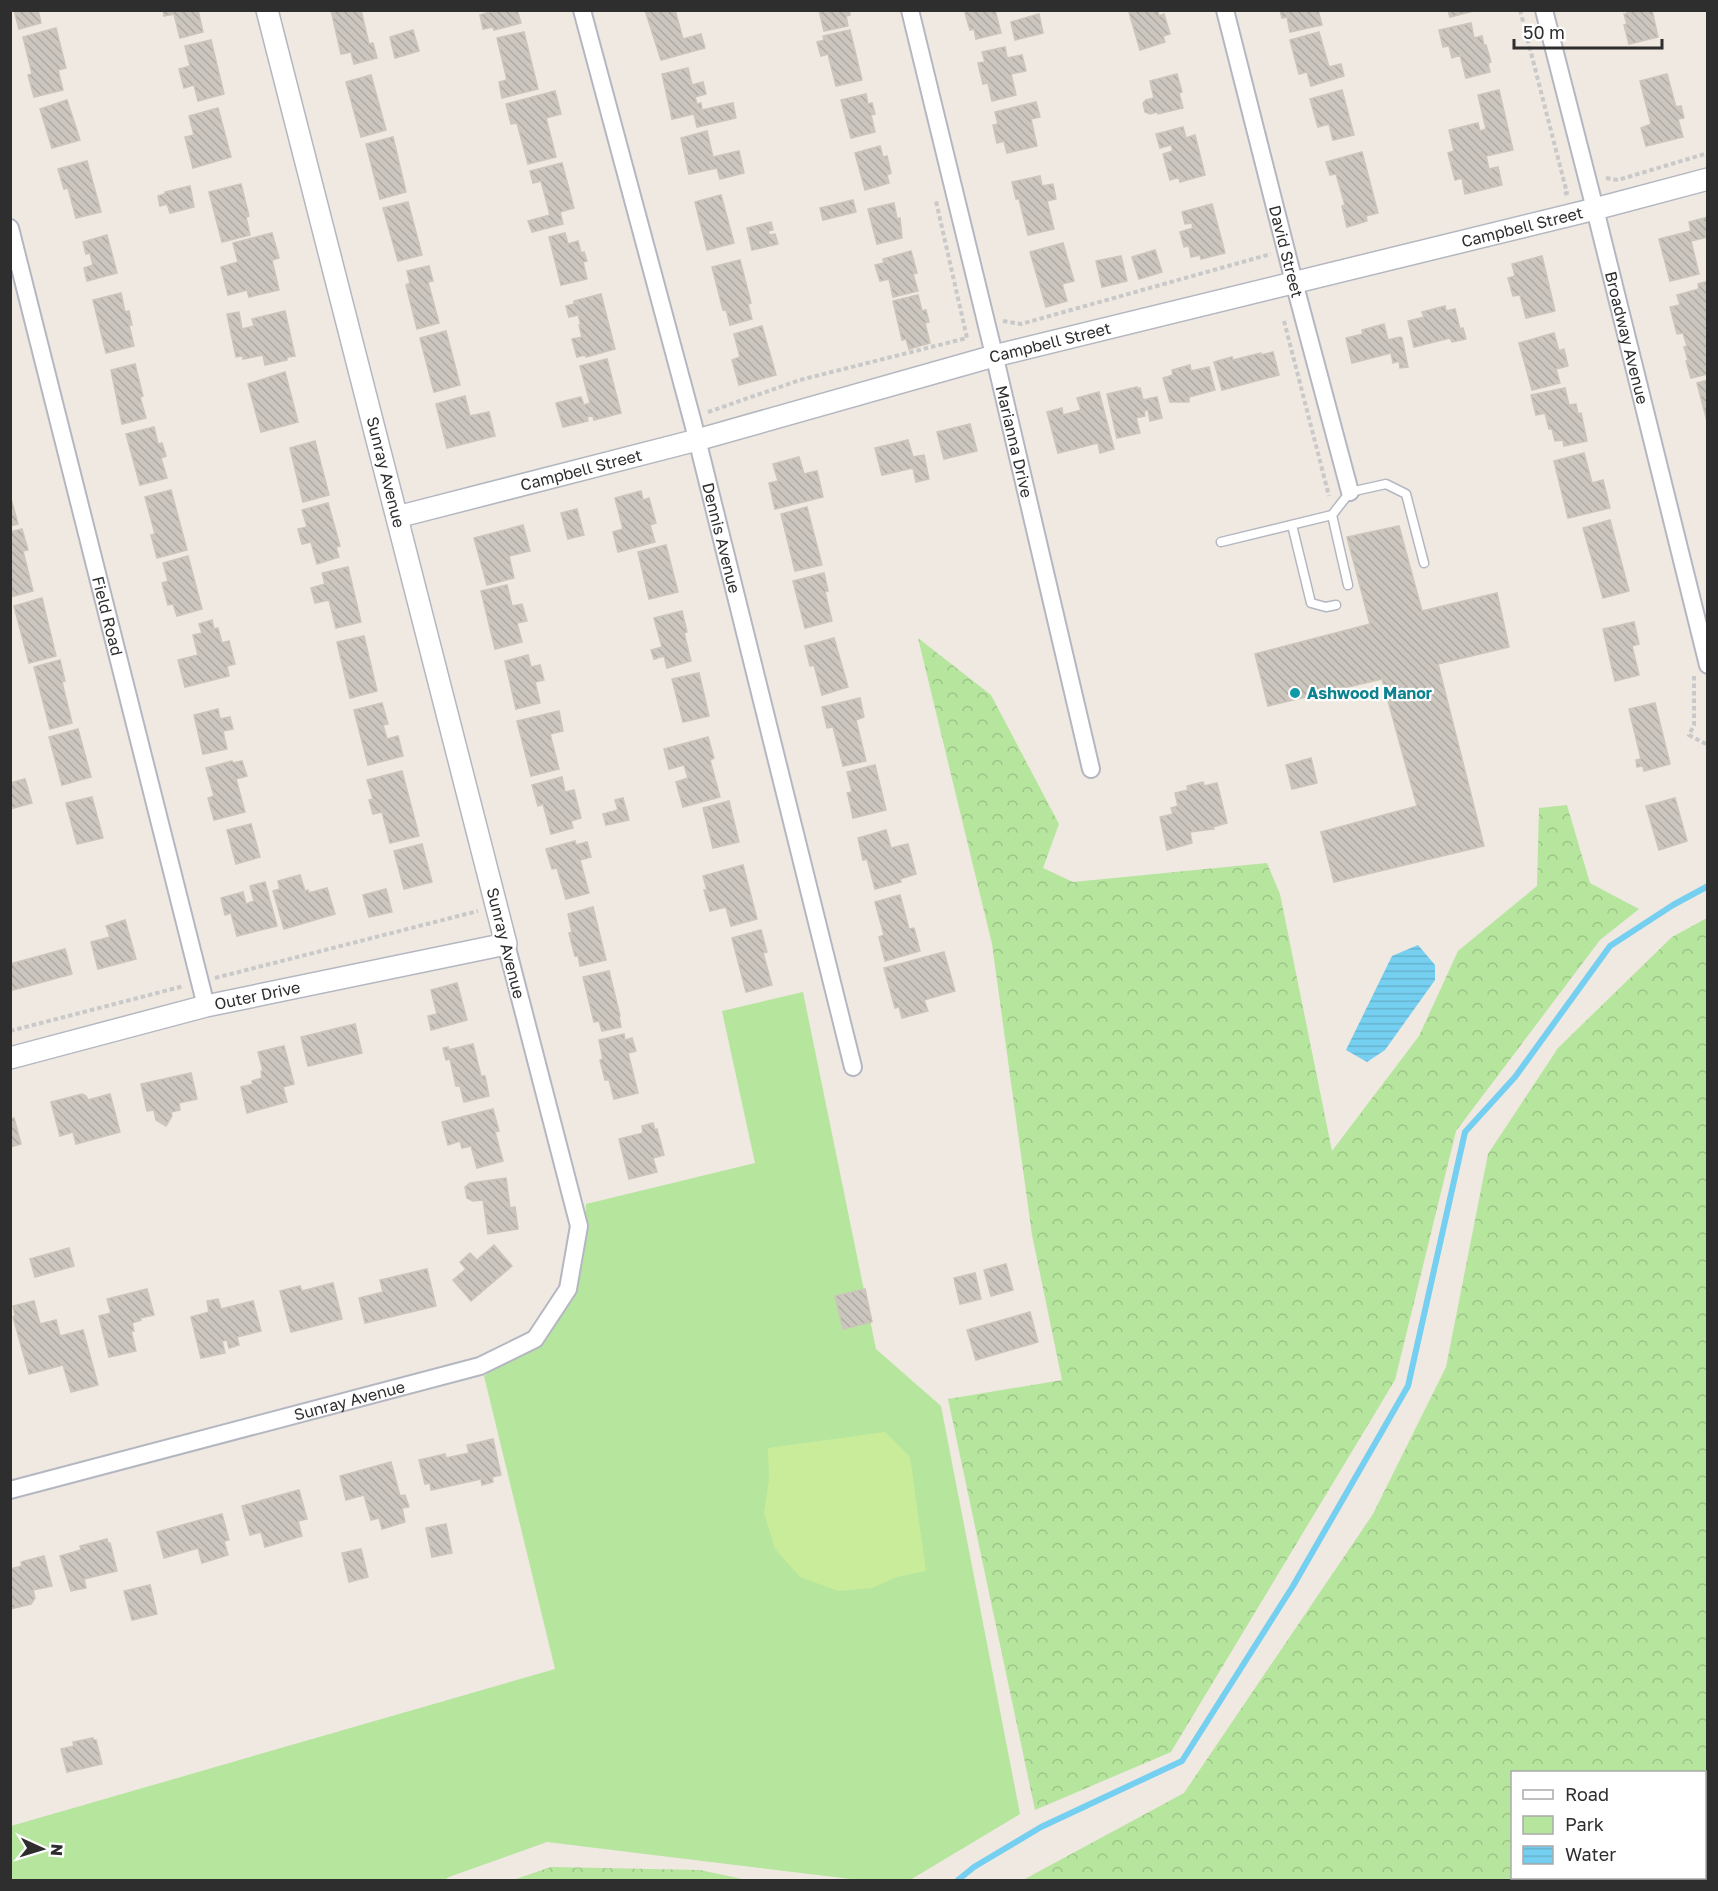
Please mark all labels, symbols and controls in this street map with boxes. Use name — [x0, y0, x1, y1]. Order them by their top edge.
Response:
scale bar — [1514, 12, 1662, 50]
text: 50 m — [1523, 21, 1565, 43]
street label: Campbell Street — [1459, 202, 1585, 251]
street label: David Street — [1265, 203, 1308, 300]
street label: Broadway Avenue — [1601, 269, 1653, 406]
street label: Campbell Street — [987, 318, 1113, 367]
street label: Marianna Drive — [992, 383, 1037, 500]
street label: Sunray Avenue — [363, 414, 409, 530]
street label: Campbell Street — [518, 445, 644, 495]
street label: Dennis Avenue — [698, 480, 745, 595]
street label: Field Road — [88, 574, 127, 658]
place label: Ashwood Manor — [1307, 683, 1432, 703]
marker: Ashwood Manor — [1288, 686, 1302, 700]
street label: Sunray Avenue — [483, 885, 529, 1001]
street label: Outer Drive — [212, 977, 302, 1014]
street label: Sunray Avenue — [292, 1376, 407, 1425]
legend — [1511, 1771, 1706, 1879]
text: Road — [1565, 1783, 1609, 1805]
text: Park — [1565, 1813, 1604, 1835]
north arrow — [12, 1819, 72, 1879]
text: N — [47, 1843, 67, 1857]
text: Water — [1565, 1843, 1616, 1865]

